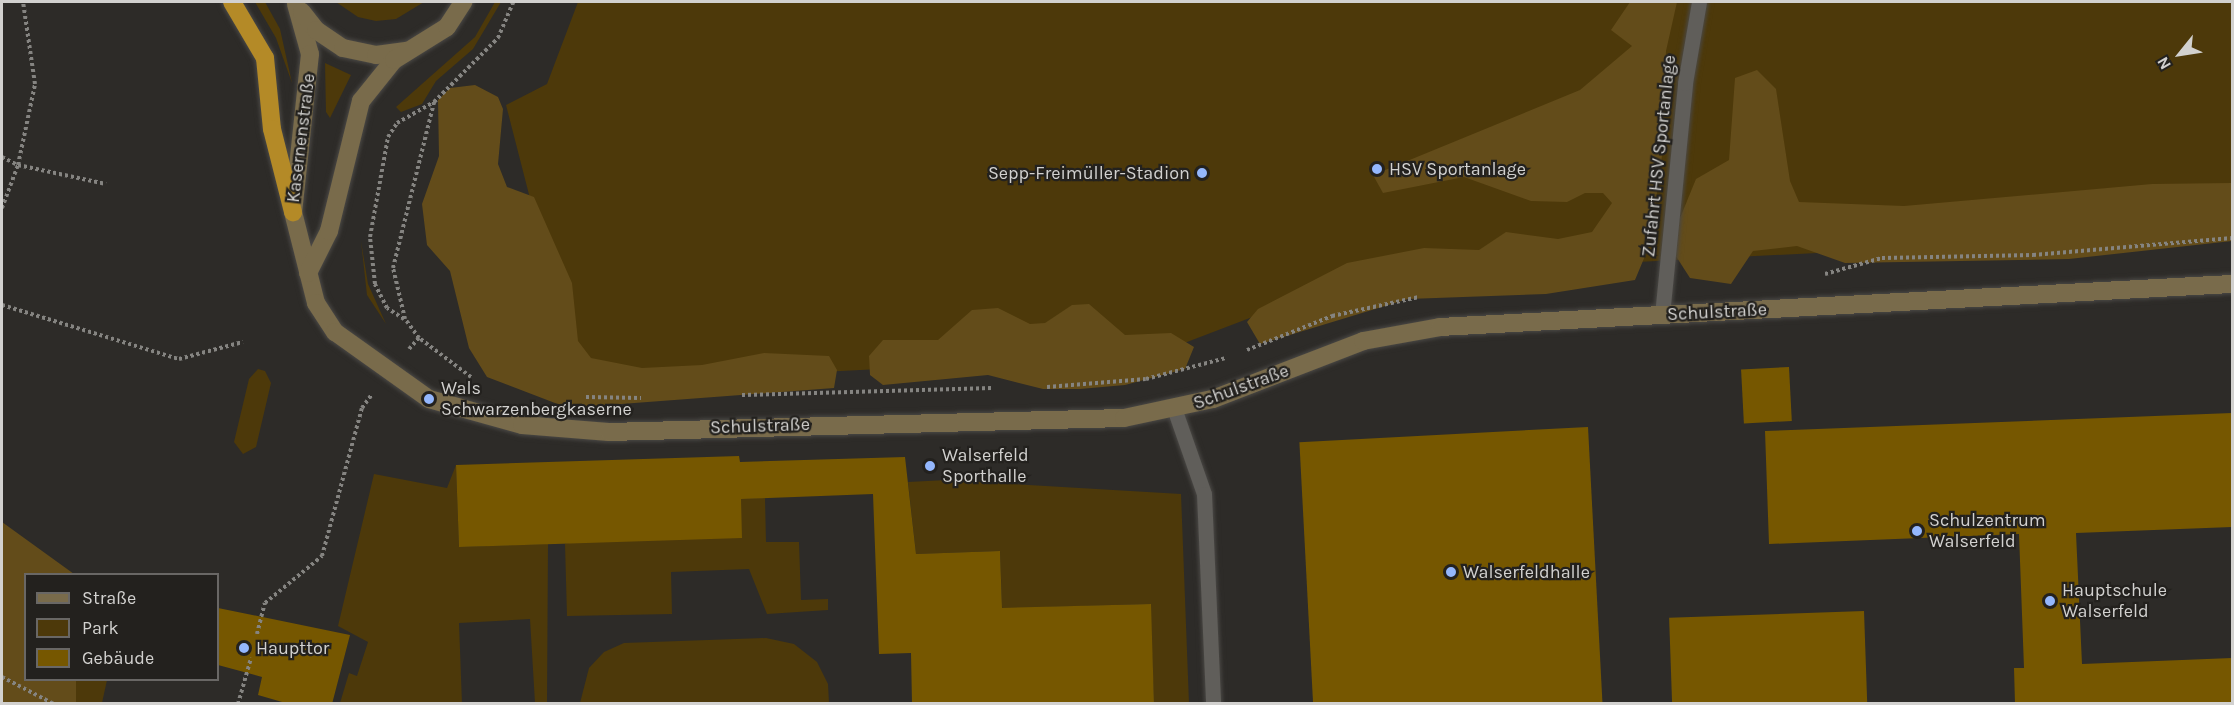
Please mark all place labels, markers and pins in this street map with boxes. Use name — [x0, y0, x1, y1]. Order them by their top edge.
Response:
place label: HSV Sportanlage — [1389, 158, 1526, 180]
place label: Sepp-Freimüller-Stadion — [988, 162, 1190, 184]
marker: HSV Sportanlage — [1370, 162, 1384, 176]
marker: Sepp-Freimüller-Stadion — [1195, 166, 1209, 180]
place label: Wals Schwarzenbergkaserne — [441, 378, 632, 420]
marker: Wals Schwarzenbergkaserne — [422, 392, 436, 406]
place label: Walserfeld Sporthalle — [942, 445, 1029, 488]
marker: Walserfeld Sporthalle — [923, 459, 937, 473]
place label: Schulzentrum Walserfeld — [1929, 510, 2046, 552]
marker: Schulzentrum Walserfeld — [1910, 524, 1924, 538]
place label: Walserfeldhalle — [1463, 561, 1590, 583]
marker: Walserfeldhalle — [1444, 565, 1458, 579]
place label: Hauptschule Walserfeld — [2062, 580, 2167, 622]
marker: Hauptschule Walserfeld — [2043, 594, 2057, 608]
place label: Haupttor — [256, 637, 329, 659]
marker: Haupttor — [237, 641, 251, 655]

